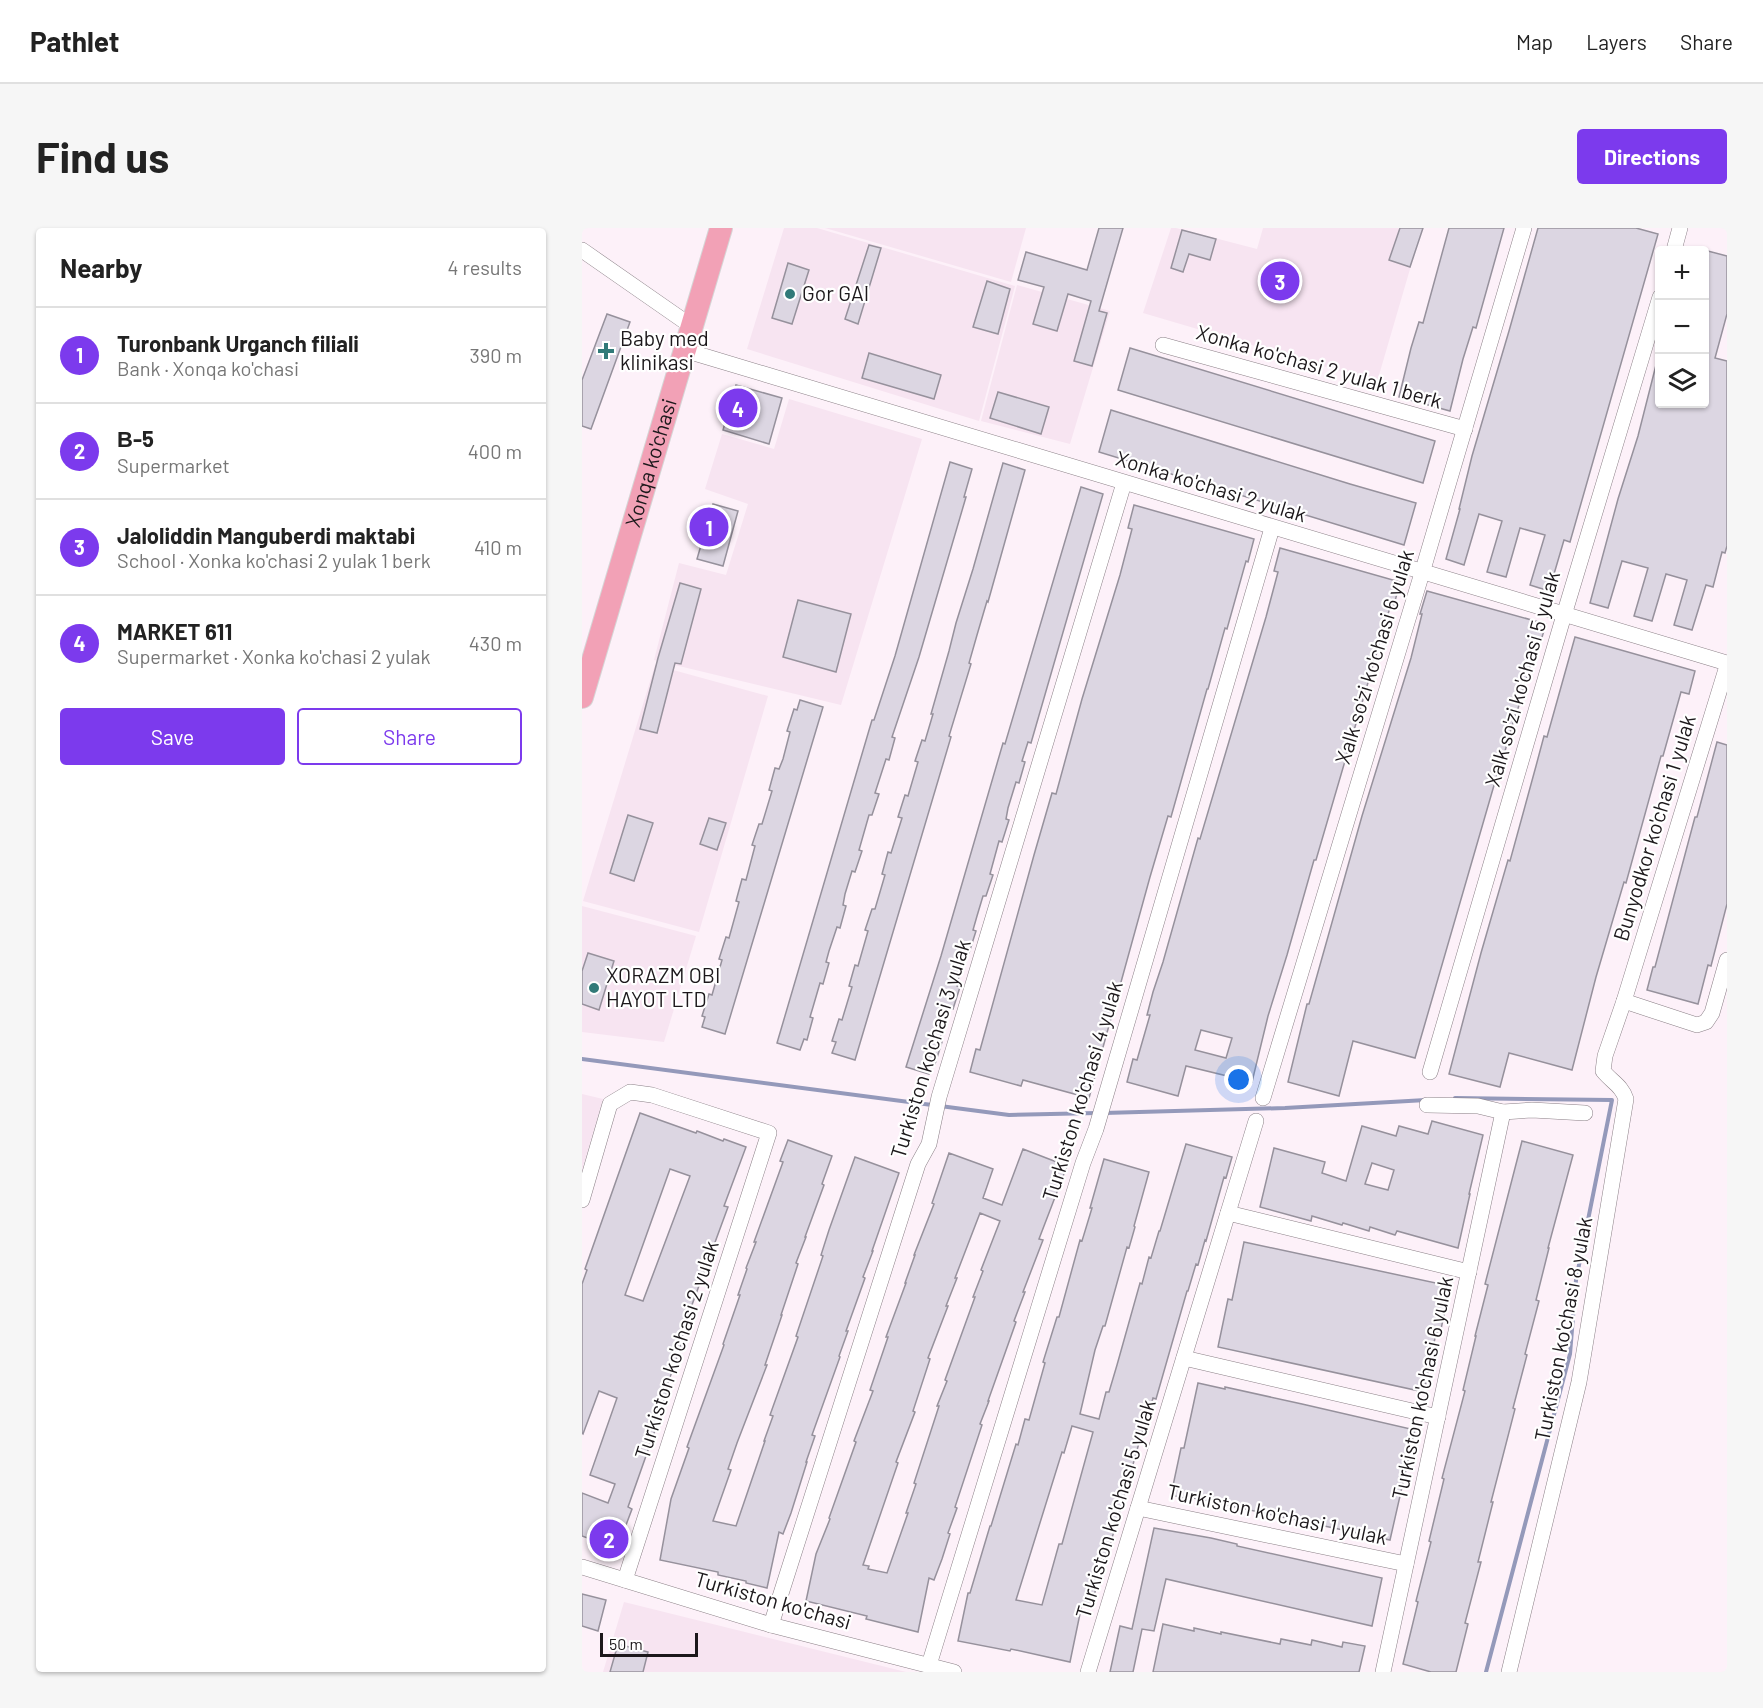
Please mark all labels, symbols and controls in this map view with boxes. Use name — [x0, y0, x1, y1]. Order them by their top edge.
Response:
text: Pathlet — [30, 24, 119, 58]
text: Map — [1516, 29, 1553, 54]
text: Layers — [1586, 29, 1647, 54]
text: Share — [1680, 29, 1733, 54]
button: Directions — [1577, 129, 1727, 184]
text: Find us — [36, 131, 169, 181]
map controls — [1655, 246, 1709, 408]
button: + — [1655, 246, 1709, 300]
text: Nearby — [60, 252, 142, 283]
text: 4 results — [447, 255, 522, 279]
pin: 3 — [1260, 259, 1300, 304]
place label: Gor GAI — [802, 280, 869, 305]
marker: Gor GAI — [783, 287, 797, 301]
button: − — [1655, 300, 1709, 354]
street label: Xonka ko'chasi 2 yulak 1 berk — [1194, 318, 1445, 413]
place label: Baby med klinikasi — [620, 325, 709, 374]
text: Turonbank Urganch filiali — [117, 330, 359, 356]
marker: Baby med klinikasi — [597, 342, 615, 360]
text: 1 — [76, 343, 83, 367]
text: 390 m — [469, 343, 522, 367]
button: layers — [1655, 354, 1709, 408]
text: Bank · Xonqa ko'chasi — [117, 356, 299, 380]
pin: 4 — [718, 386, 758, 430]
street label: Xonqa ko'chasi — [619, 395, 681, 530]
text: В-5 — [117, 425, 154, 451]
text: 2 — [74, 439, 85, 463]
text: 400 m — [468, 439, 522, 463]
street label: Xonka ko'chasi 2 yulak — [1113, 445, 1310, 526]
text: Supermarket — [117, 453, 230, 477]
pin: 1 — [690, 504, 728, 550]
text: Jaloliddin Manguberdi maktabi — [117, 522, 415, 548]
text: 3 — [74, 535, 85, 559]
text: 410 m — [474, 535, 522, 559]
street label: Xalk so'zi ko'chasi 6 yulak — [1329, 546, 1418, 767]
text: School · Xonka ko'chasi 2 yulak 1 berk — [117, 548, 431, 572]
street label: Xalk so'zi ko'chasi 5 yulak — [1479, 568, 1564, 789]
text: MARKET 611 — [117, 618, 232, 644]
text: 4 — [73, 631, 86, 655]
text: 430 m — [469, 631, 522, 655]
text: Supermarket · Xonka ko'chasi 2 yulak — [117, 644, 431, 668]
button: Save — [60, 708, 285, 765]
button: Share — [297, 708, 522, 765]
street label: Bunyodkor ko'chasi 1 yulak — [1607, 711, 1700, 944]
street label: Turkiston ko'chasi 3 yulak — [884, 936, 975, 1161]
place label: XORAZM OBI HAYOT LTD — [606, 962, 720, 1011]
street label: Turkiston ko'chasi 4 yulak — [1036, 978, 1127, 1204]
marker: XORAZM OBI HAYOT LTD — [587, 981, 601, 995]
your location — [1224, 1065, 1253, 1094]
street label: Turkiston ko'chasi 8 yulak — [1529, 1214, 1597, 1443]
street label: Turkiston ko'chasi 2 yulak — [628, 1237, 723, 1462]
street label: Turkiston ko'chasi 6 yulak — [1386, 1274, 1457, 1502]
street label: Turkiston ko'chasi 5 yulak — [1069, 1396, 1160, 1621]
street label: Turkiston ko'chasi 1 yulak — [1165, 1478, 1390, 1549]
pin: 2 — [590, 1516, 628, 1562]
street label: Turkiston ko'chasi — [692, 1565, 855, 1634]
scale bar — [600, 1630, 698, 1658]
text: 50 m — [609, 1634, 643, 1653]

